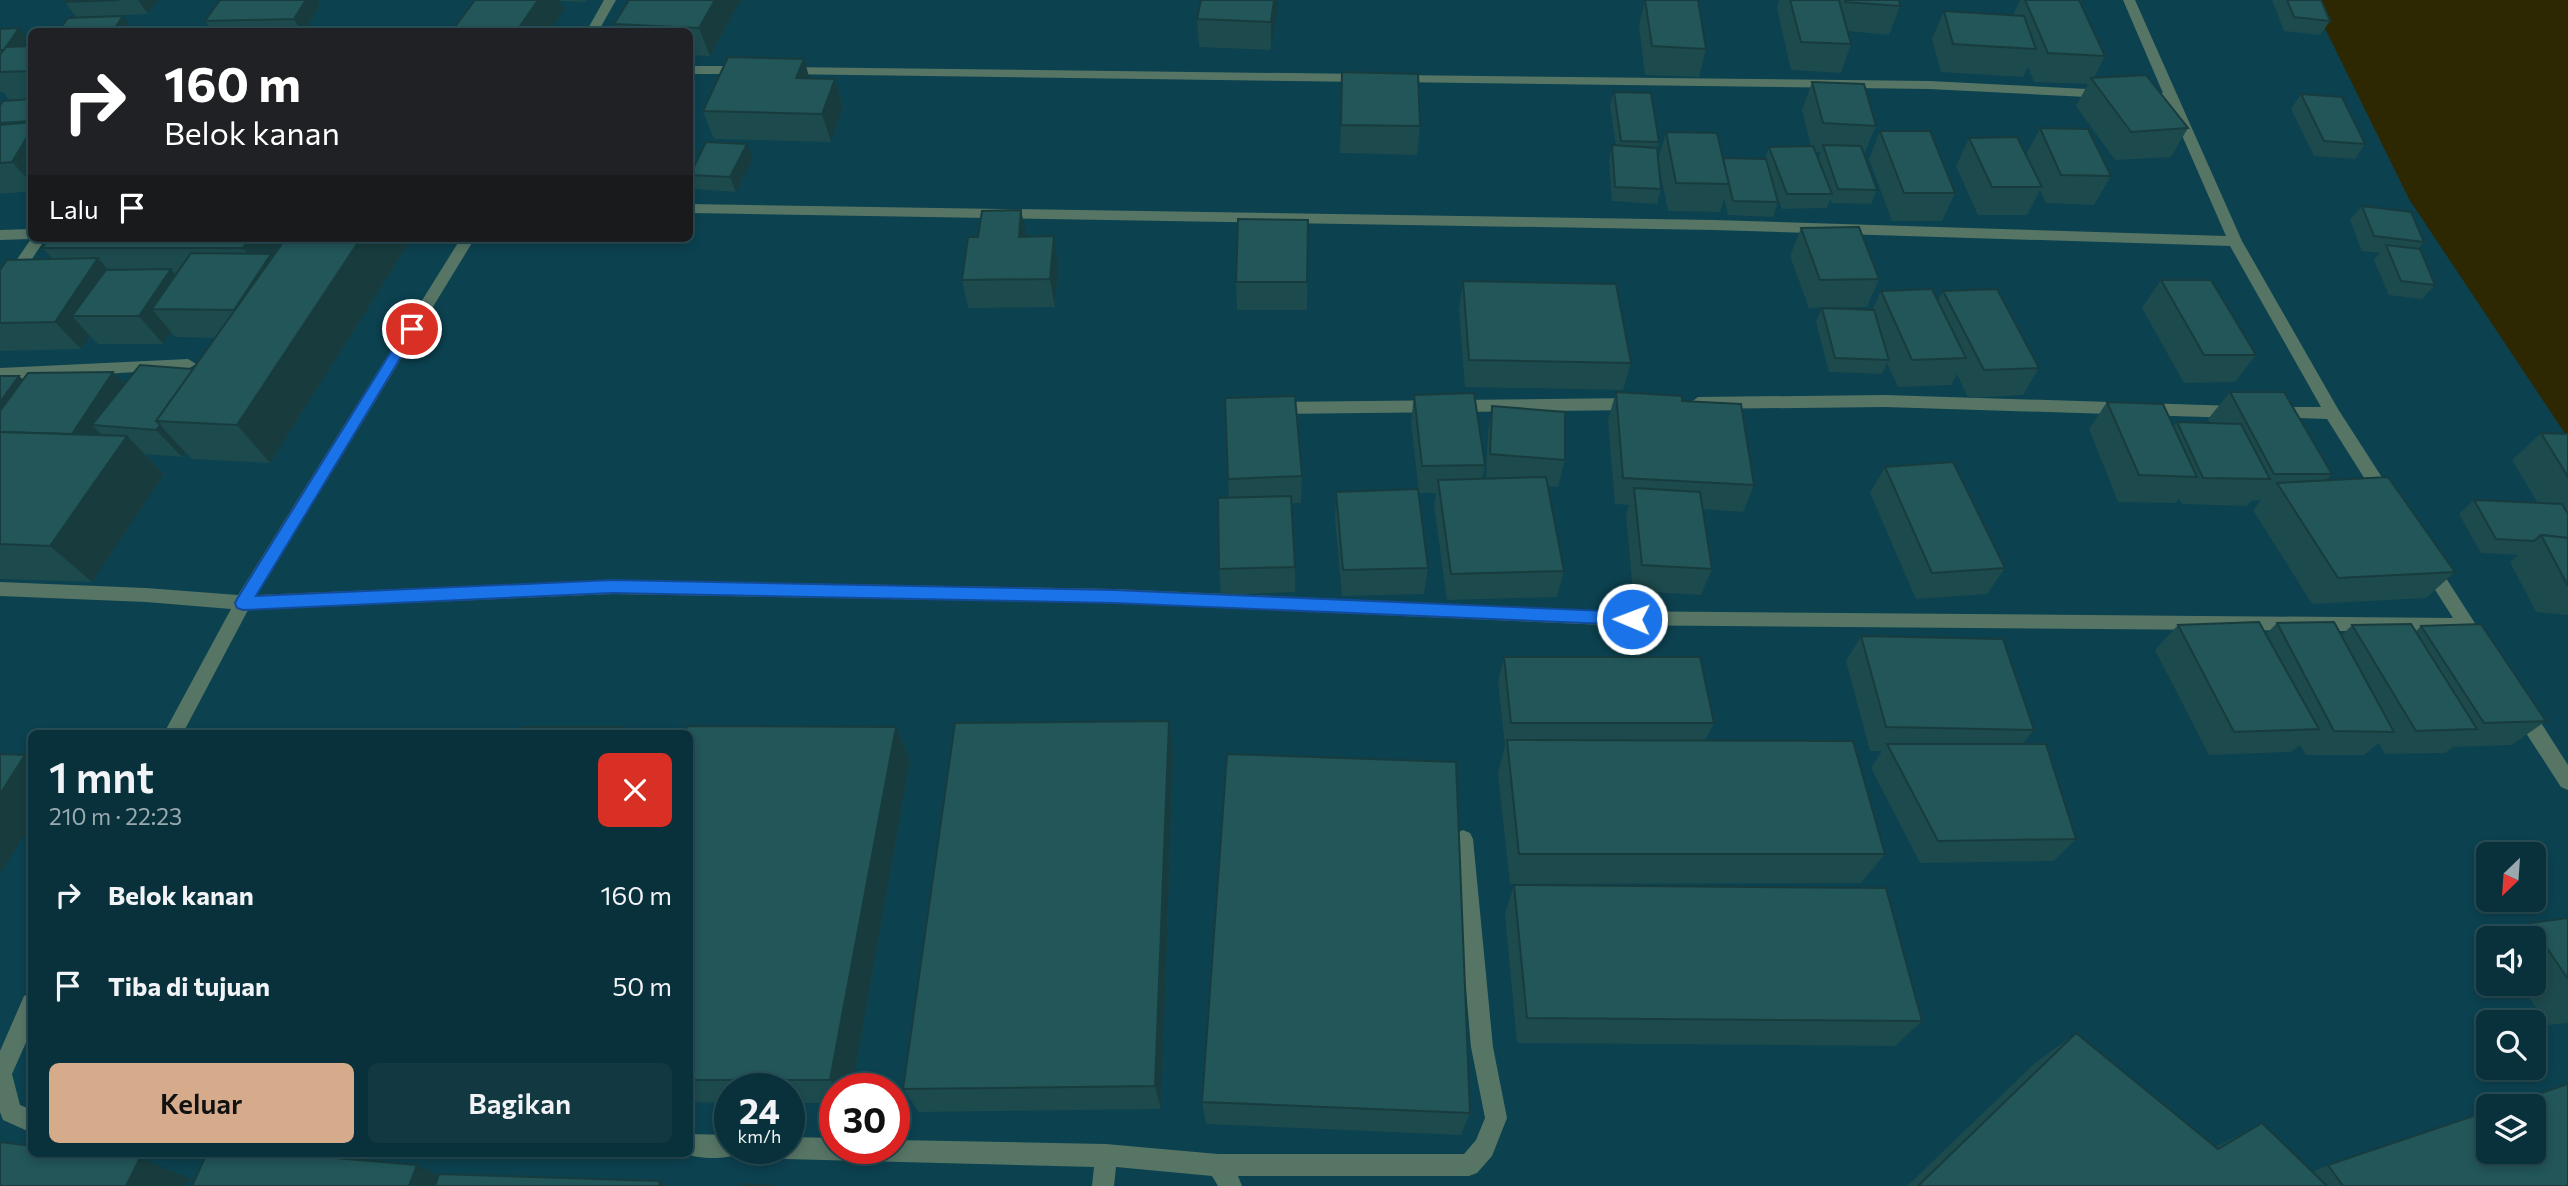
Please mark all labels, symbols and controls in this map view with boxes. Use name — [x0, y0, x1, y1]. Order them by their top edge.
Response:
text: 160 m — [164, 52, 301, 112]
icon: right — [49, 56, 140, 147]
text: Belok kanan — [164, 112, 340, 152]
icon: arrive — [113, 189, 151, 227]
text: Lalu — [49, 193, 99, 224]
pin — [382, 299, 442, 359]
icon: arrive — [393, 310, 431, 348]
position arrow — [1595, 582, 1669, 656]
text: 1 mnt — [49, 750, 154, 802]
button: close — [598, 753, 672, 827]
text: 210 m · 22:23 — [49, 802, 182, 830]
north arrow — [2476, 842, 2546, 912]
map controls — [2476, 842, 2546, 1164]
icon: right — [49, 876, 87, 914]
text: Belok kanan — [108, 879, 254, 910]
text: 160 m — [600, 879, 672, 910]
button: sound — [2476, 926, 2546, 996]
icon: arrive — [49, 967, 87, 1005]
text: Tiba di tujuan — [108, 970, 270, 1001]
text: 50 m — [612, 970, 672, 1001]
button: search — [2476, 1010, 2546, 1080]
button: Keluar — [49, 1063, 354, 1143]
button: Bagikan — [368, 1063, 672, 1143]
speed limit sign: 30 — [819, 1073, 910, 1164]
text: 24 — [739, 1088, 780, 1131]
button: layers — [2476, 1094, 2546, 1164]
text: km/h — [738, 1125, 781, 1147]

